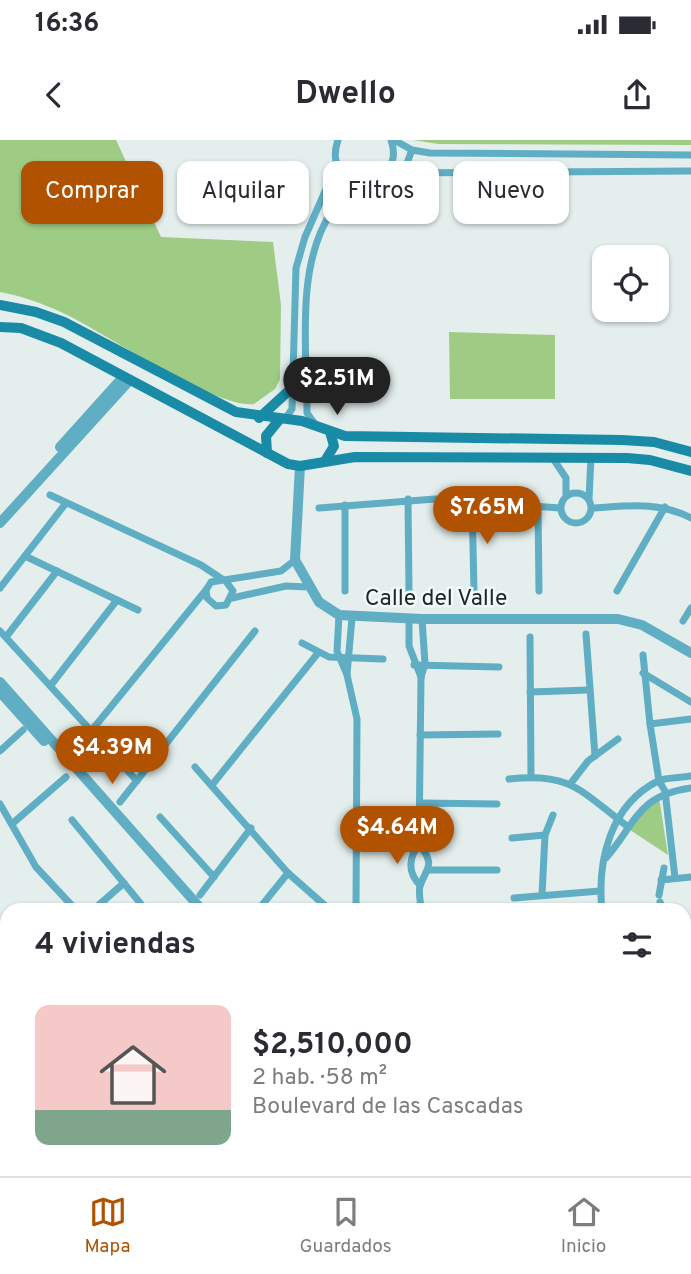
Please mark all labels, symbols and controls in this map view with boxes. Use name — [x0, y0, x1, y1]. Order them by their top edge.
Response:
text: 16:36 — [35, 8, 99, 41]
text: Dwello — [295, 75, 396, 115]
icon: back — [35, 76, 73, 114]
icon: share — [618, 76, 656, 114]
chip: Comprar — [21, 161, 163, 224]
chip: Alquilar — [177, 161, 309, 224]
chip: Filtros — [323, 161, 439, 224]
chip: Nuevo — [453, 161, 569, 224]
map controls — [592, 245, 669, 322]
button: locate — [592, 245, 669, 322]
pin: $2.51M — [280, 358, 394, 417]
text: $2.51M — [299, 365, 375, 394]
pin: $7.65M — [430, 486, 544, 546]
text: $7.65M — [449, 494, 525, 523]
street label: Calle del Valle — [365, 585, 507, 614]
pin: $4.39M — [55, 726, 169, 786]
text: $4.39M — [72, 734, 152, 763]
pin: $4.64M — [340, 806, 454, 866]
text: $4.64M — [356, 814, 438, 843]
icon: filters — [618, 926, 656, 964]
text: 4 viviendas — [35, 927, 196, 964]
text: $2,510,000 — [252, 1027, 413, 1064]
icon: home — [91, 1033, 175, 1117]
text: 2 hab. · 58 m² — [252, 1064, 387, 1093]
text: Boulevard de las Cascadas — [252, 1093, 524, 1122]
tab: Mapa — [85, 1193, 130, 1259]
tab: Guardados — [300, 1193, 392, 1259]
tab: Inicio — [561, 1193, 606, 1259]

